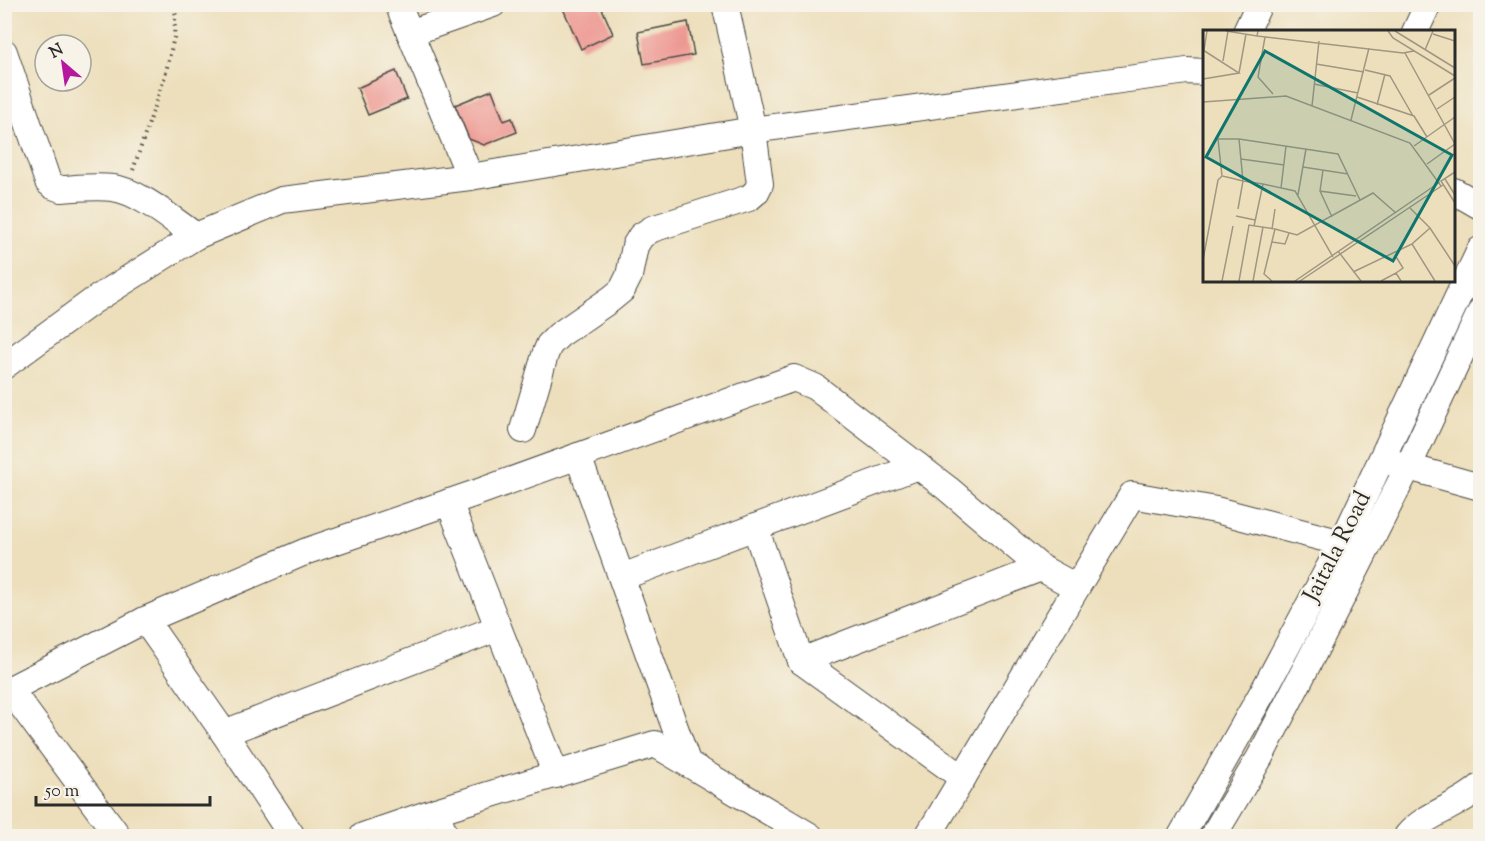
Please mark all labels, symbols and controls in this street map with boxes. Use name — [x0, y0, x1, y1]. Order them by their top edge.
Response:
inset map — [1203, 30, 1455, 282]
north arrow — [33, 33, 93, 93]
text: N — [46, 39, 68, 65]
street label: Jaitala Road — [1295, 485, 1381, 610]
scale bar — [36, 769, 210, 807]
text: 50 m — [44, 779, 80, 805]

